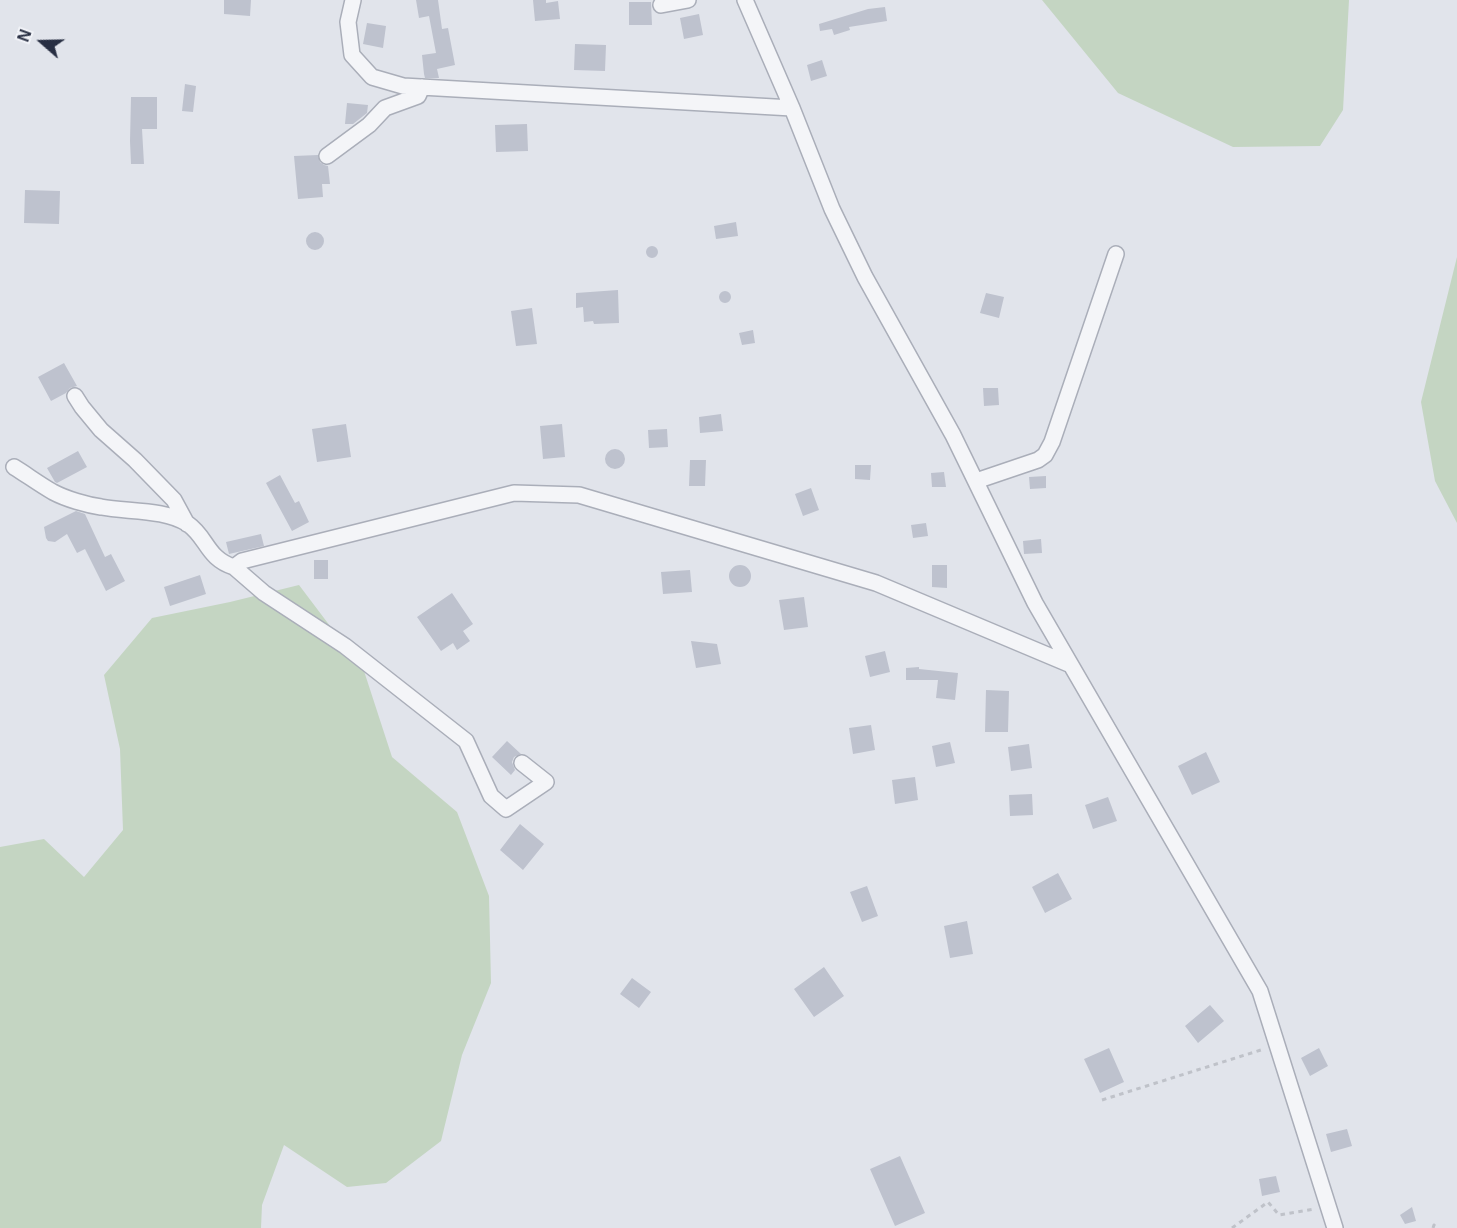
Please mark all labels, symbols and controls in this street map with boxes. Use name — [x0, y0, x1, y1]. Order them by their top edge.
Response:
north arrow — [12, 12, 72, 72]
text: N — [15, 27, 35, 44]

